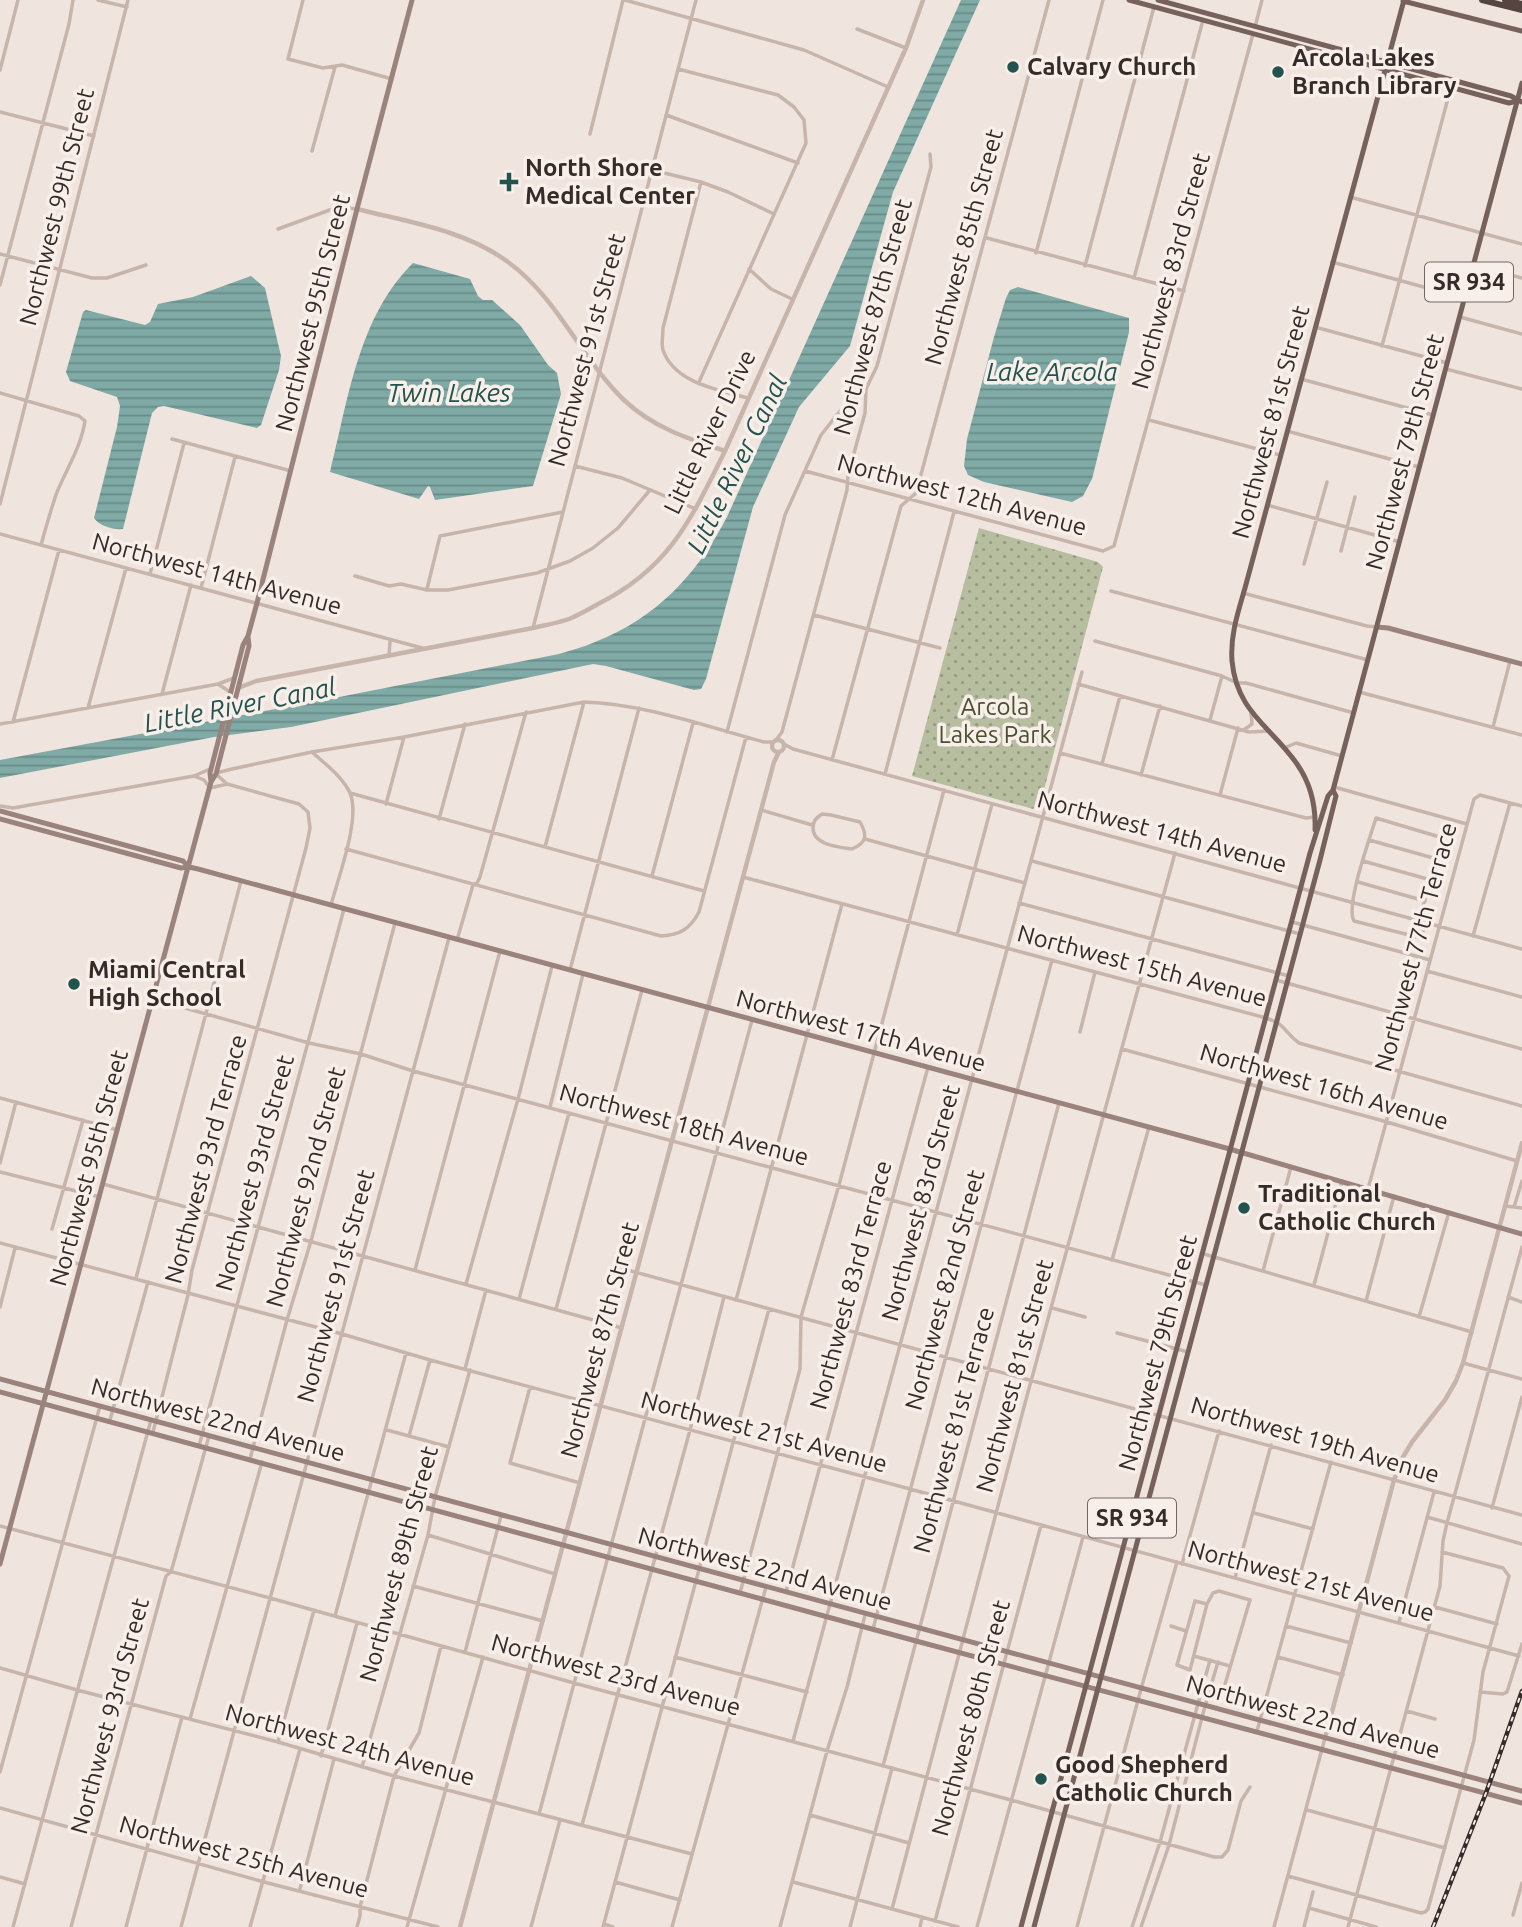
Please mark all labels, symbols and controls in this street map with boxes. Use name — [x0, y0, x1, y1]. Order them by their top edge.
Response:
place label: Arcola Lakes Branch Library — [1292, 44, 1457, 99]
place label: Calvary Church — [1027, 53, 1196, 80]
marker: Calvary Church — [1005, 59, 1021, 75]
marker: Arcola Lakes Branch Library — [1270, 64, 1286, 80]
street label: Northwest 99th Street — [14, 85, 99, 328]
street label: Northwest 85th Street — [919, 125, 1008, 368]
street label: Northwest 83rd Street — [1126, 149, 1215, 392]
place label: North Shore Medical Center — [525, 154, 695, 209]
marker: North Shore Medical Center — [499, 172, 519, 192]
street label: Northwest 95th Street — [270, 191, 355, 434]
street label: Northwest 87th Street — [828, 195, 917, 438]
street label: Northwest 91st Street — [542, 230, 631, 469]
road number: SR 934 — [1425, 262, 1513, 302]
street label: Northwest 81st Street — [1226, 302, 1315, 541]
street label: Northwest 79th Street — [1360, 330, 1449, 573]
street label: Little River Drive — [658, 345, 761, 518]
water label: Lake Arcola — [986, 357, 1118, 386]
water label: Little River Canal — [681, 370, 792, 558]
water label: Twin Lakes — [387, 378, 511, 407]
street label: Northwest 12th Avenue — [834, 448, 1090, 541]
street label: Northwest 14th Avenue — [89, 527, 345, 620]
water label: Little River Canal — [141, 672, 338, 737]
park label: Arcola Lakes Park — [938, 693, 1052, 748]
street label: Northwest 14th Avenue — [1034, 785, 1290, 878]
street label: Northwest 77th Terrace — [1369, 819, 1462, 1074]
street label: Northwest 15th Avenue — [1014, 919, 1270, 1012]
place label: Miami Central High School — [88, 956, 245, 1011]
marker: Miami Central High School — [66, 976, 82, 992]
street label: Northwest 17th Avenue — [733, 984, 989, 1077]
street label: Northwest 93rd Terrace — [159, 1031, 252, 1286]
street label: Northwest 16th Avenue — [1197, 1038, 1451, 1135]
street label: Northwest 95th Street — [44, 1046, 133, 1289]
street label: Northwest 93rd Street — [210, 1051, 299, 1294]
street label: Northwest 92nd Street — [260, 1063, 351, 1310]
street label: Northwest 18th Avenue — [556, 1078, 812, 1171]
street label: Northwest 83rd Street — [876, 1081, 965, 1324]
street label: Northwest 83rd Terrace — [804, 1157, 897, 1412]
street label: Northwest 91st Street — [291, 1166, 380, 1405]
street label: Northwest 82nd Street — [899, 1166, 990, 1413]
place label: Traditional Catholic Church — [1258, 1180, 1436, 1235]
marker: Traditional Catholic Church — [1236, 1200, 1252, 1216]
street label: Northwest 87th Street — [555, 1218, 644, 1461]
street label: Northwest 79th Street — [1113, 1231, 1202, 1474]
street label: Northwest 81st Street — [970, 1256, 1059, 1495]
street label: Northwest 81st Terrace — [908, 1304, 999, 1556]
street label: Northwest 22nd Avenue — [88, 1373, 348, 1466]
street label: Northwest 21st Avenue — [638, 1386, 890, 1477]
street label: Northwest 19th Avenue — [1188, 1391, 1442, 1488]
street label: Northwest 89th Street — [354, 1442, 443, 1685]
road number: SR 934 — [1088, 1498, 1176, 1538]
street label: Northwest 22nd Avenue — [635, 1522, 895, 1615]
street label: Northwest 21st Avenue — [1185, 1535, 1437, 1626]
street label: Northwest 93rd Street — [65, 1594, 154, 1837]
street label: Northwest 80th Street — [926, 1596, 1015, 1839]
street label: Northwest 23rd Avenue — [488, 1628, 744, 1721]
street label: Northwest 22nd Avenue — [1183, 1670, 1443, 1763]
street label: Northwest 24th Avenue — [222, 1698, 478, 1791]
place label: Good Shepherd Catholic Church — [1055, 1751, 1233, 1806]
marker: Good Shepherd Catholic Church — [1033, 1771, 1049, 1787]
street label: Northwest 25th Avenue — [116, 1810, 372, 1903]

